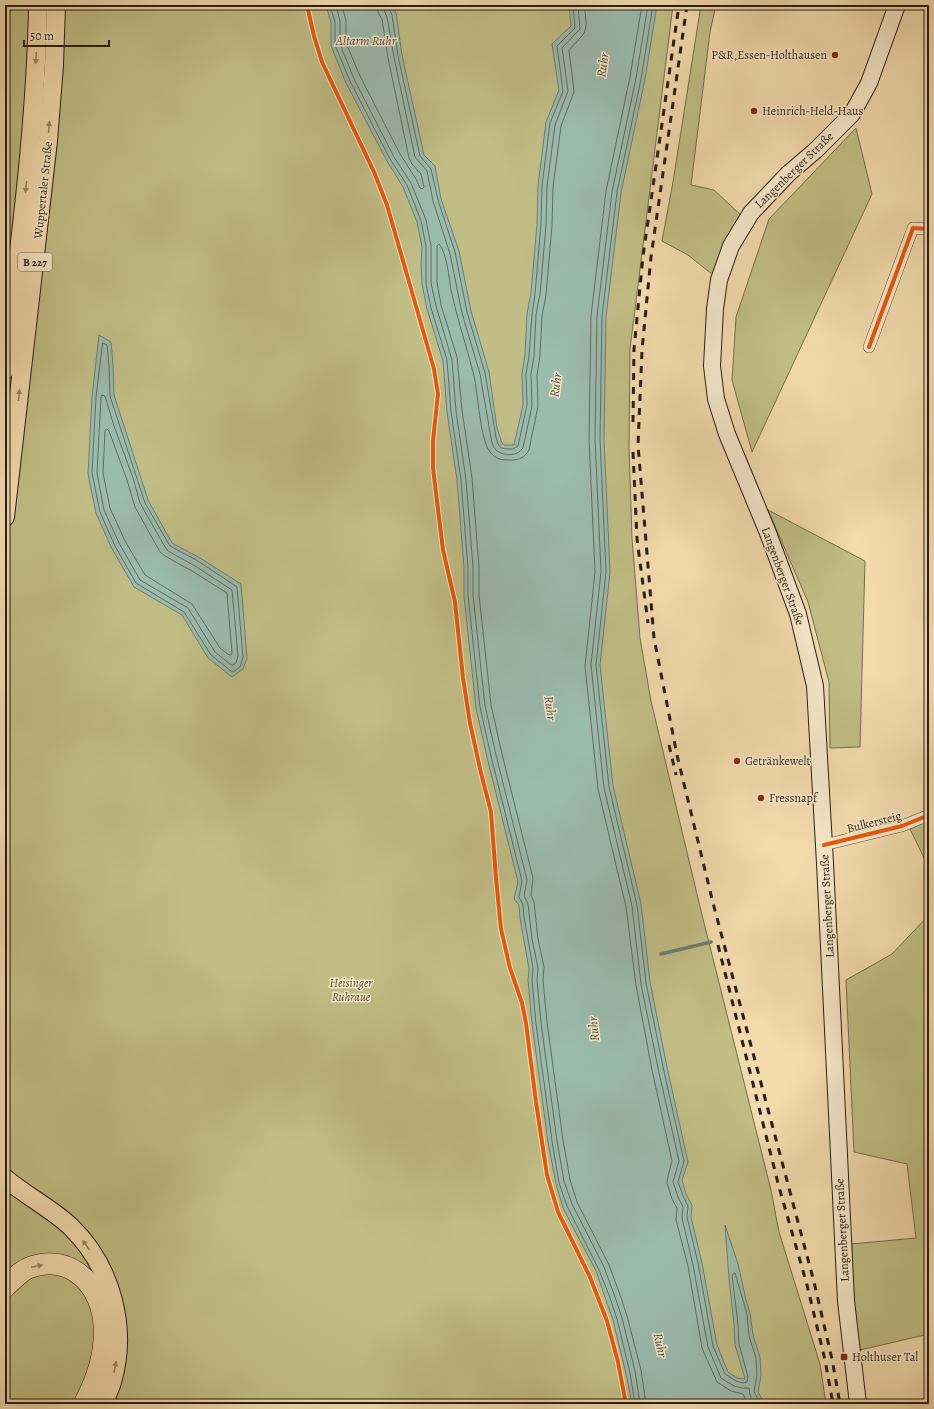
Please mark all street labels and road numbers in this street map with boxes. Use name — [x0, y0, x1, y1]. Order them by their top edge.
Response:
street label: Langenberger Straße — [751, 128, 837, 212]
street label: Wuppertaler Straße — [30, 141, 56, 240]
road number: B 227 — [18, 253, 52, 271]
street label: Langenberger Straße — [758, 525, 808, 627]
street label: Bulkersteig — [845, 807, 903, 837]
street label: Langenberger Straße — [816, 854, 838, 958]
street label: Langenberger Straße — [831, 1178, 853, 1282]

